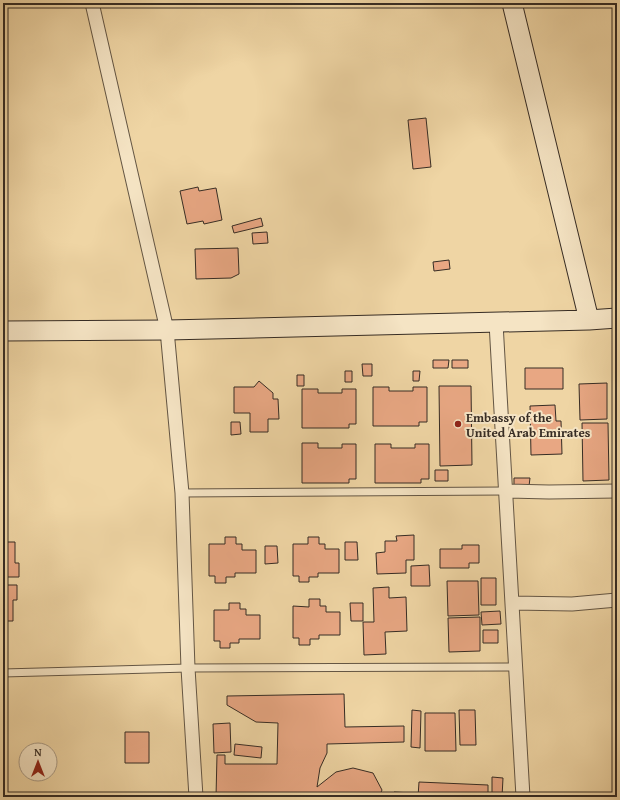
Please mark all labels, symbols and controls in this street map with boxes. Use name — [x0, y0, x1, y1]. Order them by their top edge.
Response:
place label: Embassy of the United Arab Emirates — [466, 408, 591, 442]
marker: Embassy of the United Arab Emirates — [453, 419, 463, 429]
north arrow — [18, 742, 58, 782]
text: N — [34, 744, 42, 760]

